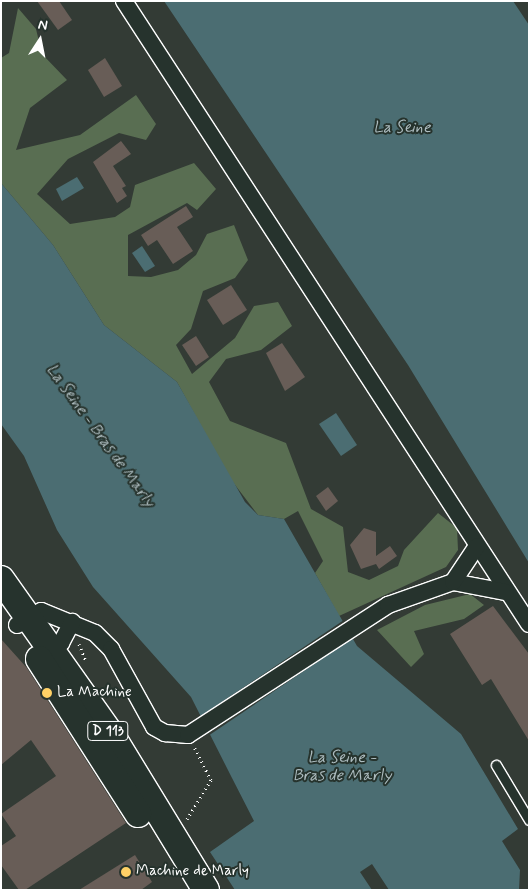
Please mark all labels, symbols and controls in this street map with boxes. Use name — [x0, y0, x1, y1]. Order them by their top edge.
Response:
north arrow — [15, 15, 65, 65]
text: N — [37, 16, 49, 35]
water label: La Seine — [373, 118, 431, 138]
water label: La Seine - Bras de Marly — [43, 362, 157, 510]
place label: La Machine — [57, 684, 131, 702]
marker: La Machine — [41, 687, 53, 699]
road number: D 113 — [87, 719, 129, 742]
water label: La Seine - Bras de Marly — [295, 748, 389, 786]
place label: Machine de Marly — [136, 863, 249, 881]
marker: Machine de Marly — [120, 866, 132, 878]

